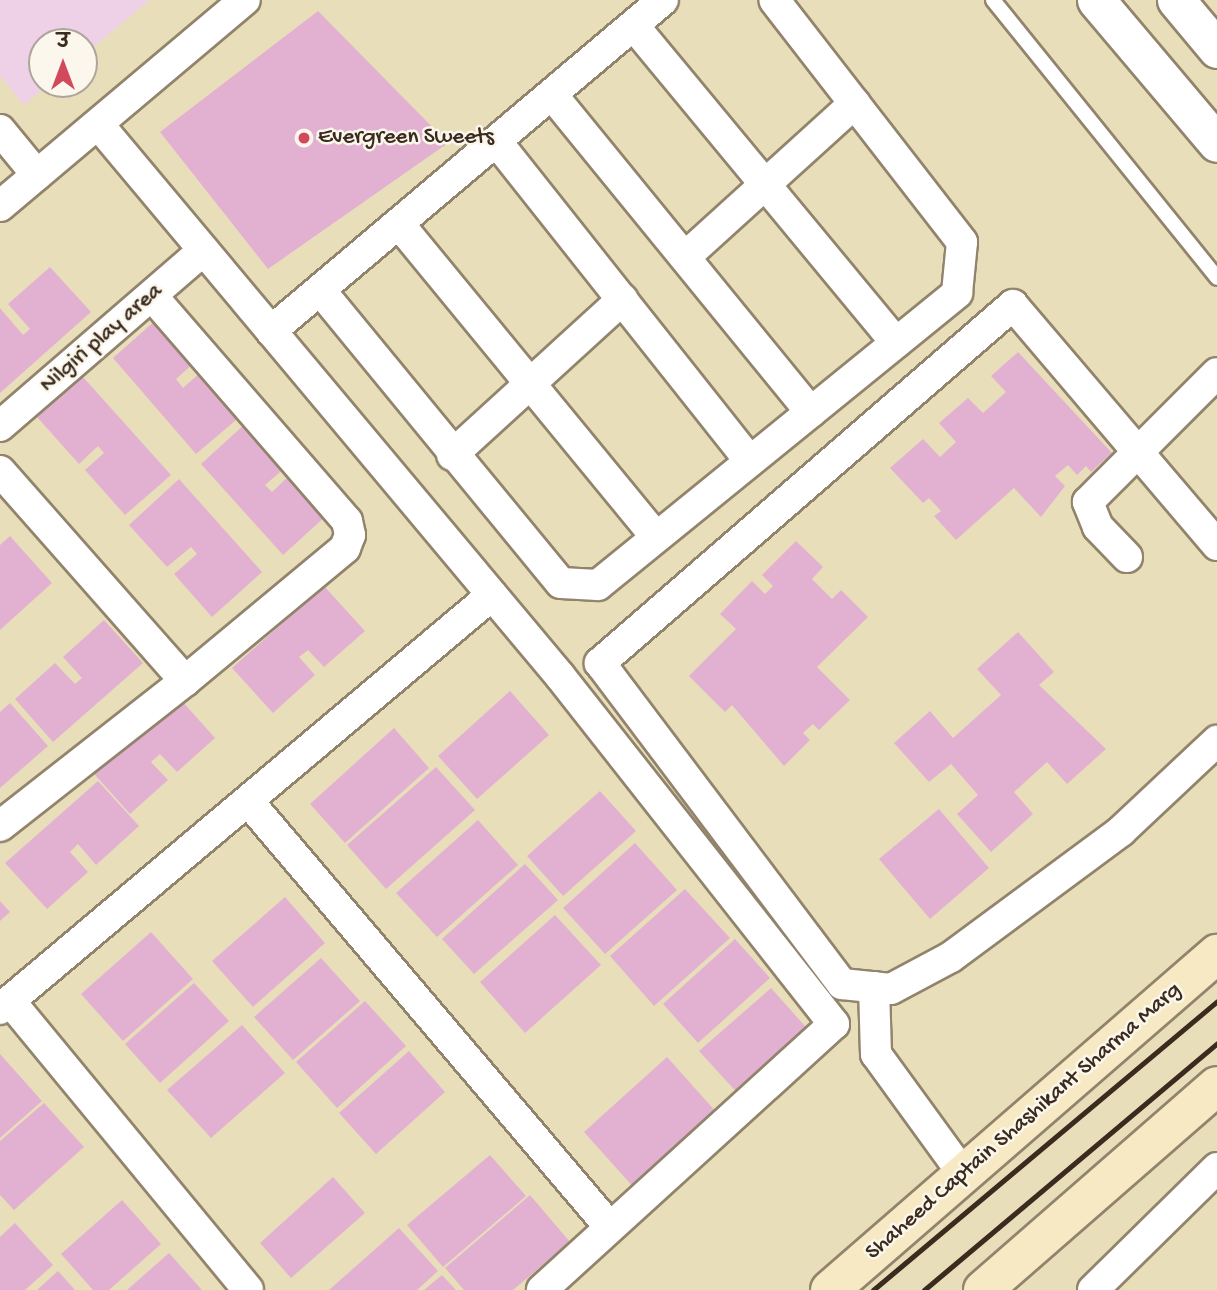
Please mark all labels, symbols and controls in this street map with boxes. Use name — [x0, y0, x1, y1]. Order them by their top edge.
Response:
north arrow — [28, 28, 98, 98]
text: उ — [57, 32, 69, 55]
place label: Evergreen Sweets — [318, 124, 494, 152]
marker: Evergreen Sweets — [296, 130, 312, 146]
street label: Nilgiri play area — [35, 278, 169, 400]
street label: Shaheed Captain Shashikant Sharma Marg — [860, 977, 1188, 1267]

